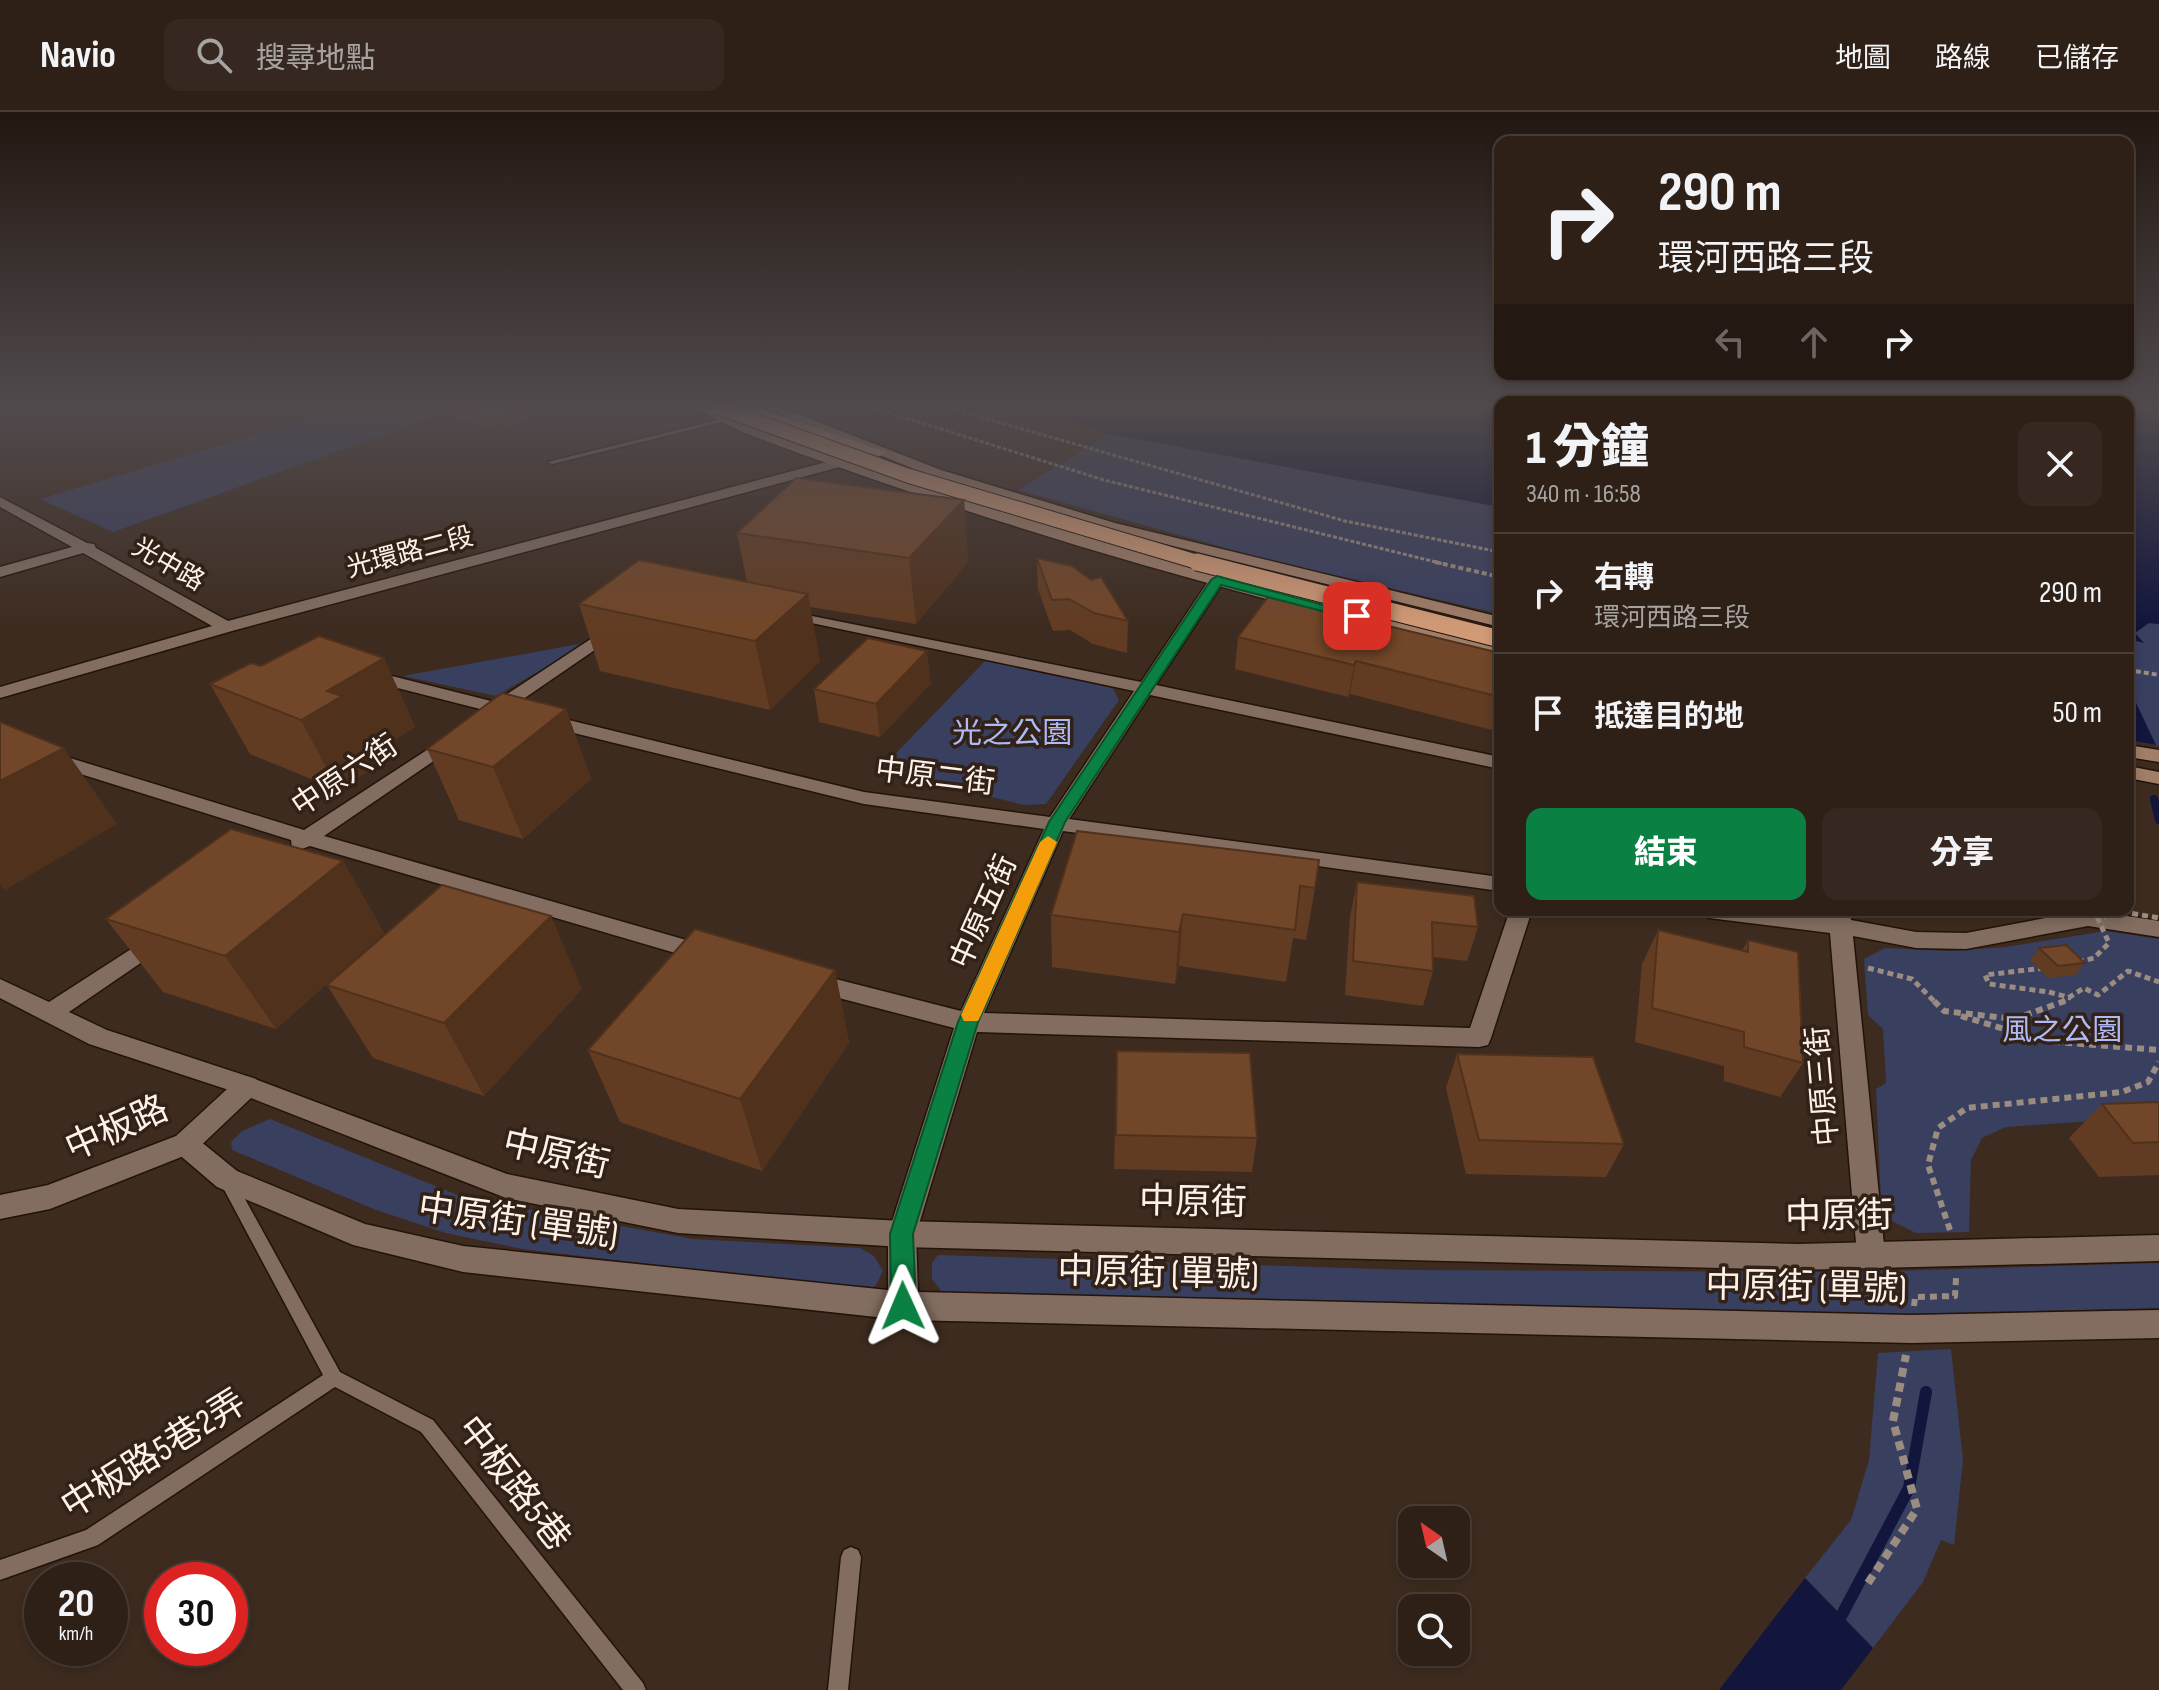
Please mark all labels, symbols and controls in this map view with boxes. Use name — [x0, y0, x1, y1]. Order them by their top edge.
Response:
search box — [164, 19, 724, 91]
text: Navio — [40, 33, 116, 78]
icon: search — [192, 33, 236, 77]
text: 搜尋地點 — [256, 41, 376, 77]
text: 地圖 — [1835, 42, 1891, 75]
text: 路線 — [1935, 42, 1991, 75]
text: 已儲存 — [2035, 42, 2119, 75]
text: 290 m — [1658, 160, 1782, 227]
icon: right — [1526, 168, 1630, 272]
text: 環河西路三段 — [1658, 238, 1874, 281]
icon: left — [1708, 320, 1752, 364]
icon: ahead — [1792, 320, 1836, 364]
icon: right — [1876, 320, 1920, 364]
text: 1 分鐘 — [1526, 420, 1649, 477]
button: close — [2018, 422, 2102, 506]
text: 340 m · 16:58 — [1526, 479, 1641, 510]
street label: 光環路二段 — [343, 521, 477, 585]
street label: 光中路 — [126, 532, 210, 598]
text: 右轉 — [1594, 560, 1654, 596]
icon: right — [1526, 571, 1570, 615]
text: 290 m — [2039, 575, 2102, 611]
pin — [1323, 582, 1391, 650]
icon: arrive — [1335, 594, 1379, 638]
text: 環河西路三段 — [1594, 603, 1750, 634]
icon: arrive — [1526, 691, 1570, 735]
text: 50 m — [2053, 695, 2102, 731]
text: 抵達目的地 — [1594, 699, 1744, 735]
park label: 光之公園 — [952, 716, 1072, 752]
street label: 中原六街 — [285, 728, 405, 824]
street label: 中原二街 — [873, 752, 997, 802]
button: 結束 — [1526, 808, 1806, 900]
button: 分享 — [1822, 808, 2102, 900]
street label: 中原五街 — [943, 850, 1025, 974]
park label: 風之公園 — [2002, 1013, 2122, 1049]
street label: 中原三街 — [1800, 1025, 1846, 1147]
street label: 中板路 — [59, 1087, 175, 1171]
street label: 中原街 — [499, 1122, 613, 1188]
street label: 中原街 — [1139, 1181, 1247, 1225]
street label: 中原街 (單號) — [415, 1187, 621, 1257]
street label: 中原街 — [1785, 1195, 1893, 1239]
street label: 中原街 (單號) — [1057, 1251, 1259, 1297]
position arrow — [861, 1264, 945, 1348]
street label: 中原街 (單號) — [1705, 1265, 1907, 1311]
street label: 中板路5巷2弄 — [54, 1381, 254, 1529]
street label: 中板路5巷 — [447, 1408, 579, 1560]
north arrow — [1398, 1506, 1470, 1578]
map controls — [1398, 1506, 1470, 1666]
speed limit sign: 30 — [144, 1562, 248, 1666]
text: 20 — [58, 1580, 94, 1628]
button: search — [1398, 1594, 1470, 1666]
text: km/h — [59, 1622, 93, 1646]

